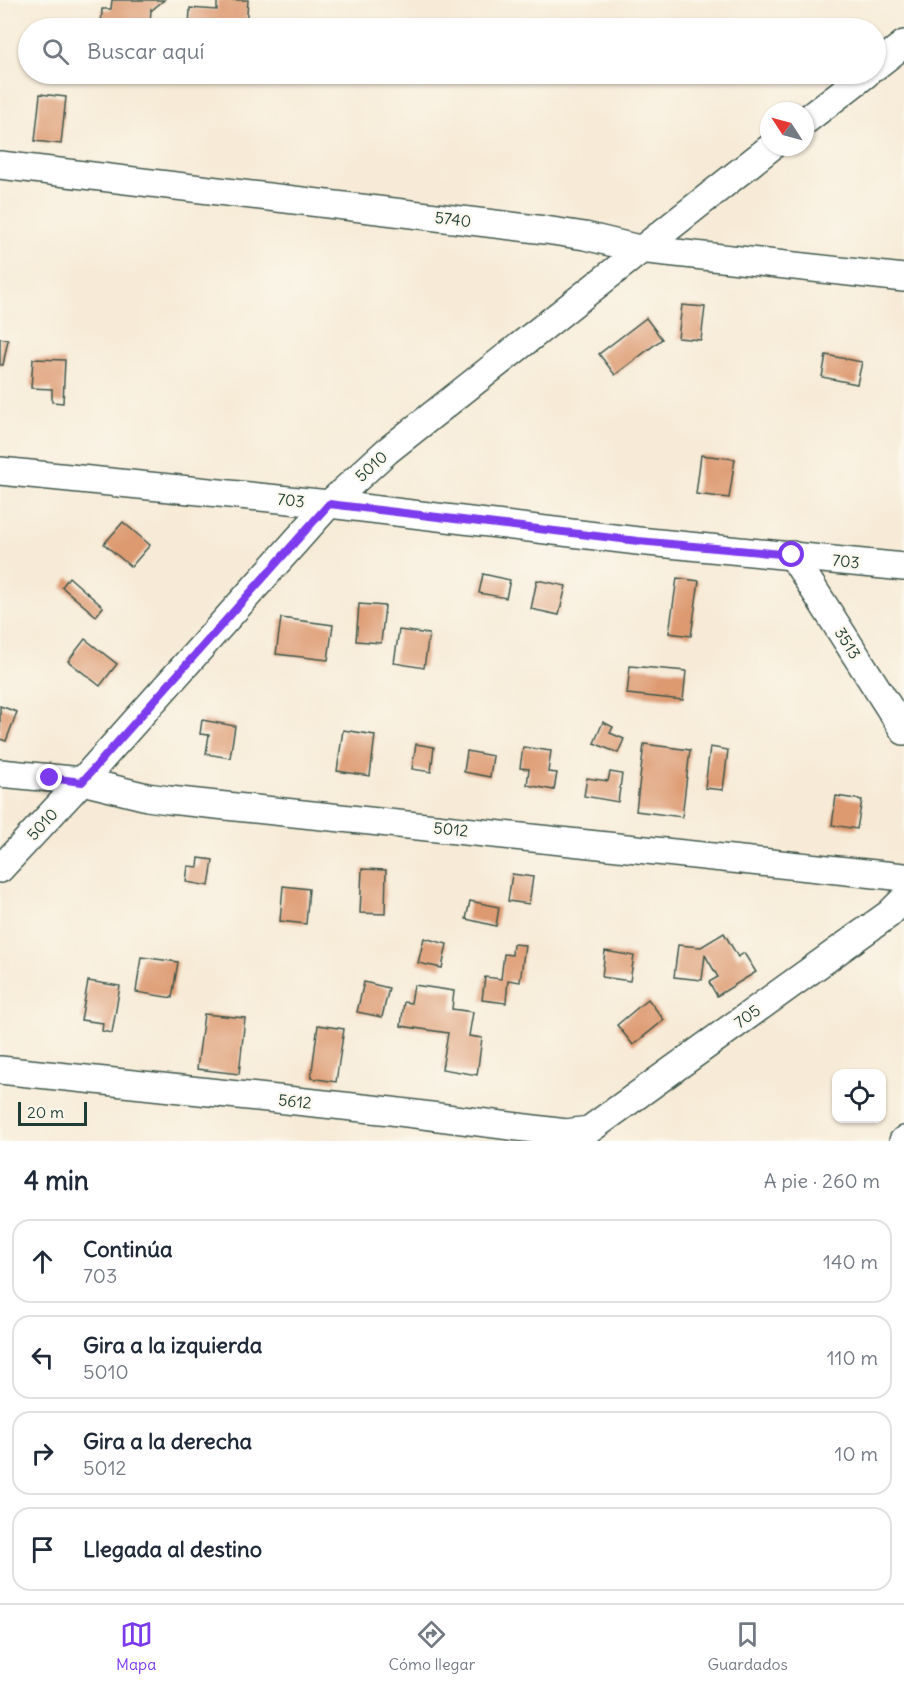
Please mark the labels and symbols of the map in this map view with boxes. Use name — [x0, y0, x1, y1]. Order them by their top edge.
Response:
north arrow — [760, 102, 814, 156]
street label: 5740 — [434, 207, 472, 231]
street label: 5010 — [351, 446, 391, 486]
street label: 703 — [276, 489, 306, 511]
route start — [778, 541, 804, 567]
street label: 703 — [831, 550, 861, 572]
street label: 3513 — [831, 623, 865, 663]
route end — [36, 764, 62, 790]
street label: 5010 — [22, 804, 62, 844]
street label: 5012 — [433, 817, 470, 841]
street label: 705 — [730, 1000, 764, 1032]
street label: 5612 — [277, 1089, 313, 1113]
scale bar — [18, 1099, 87, 1126]

